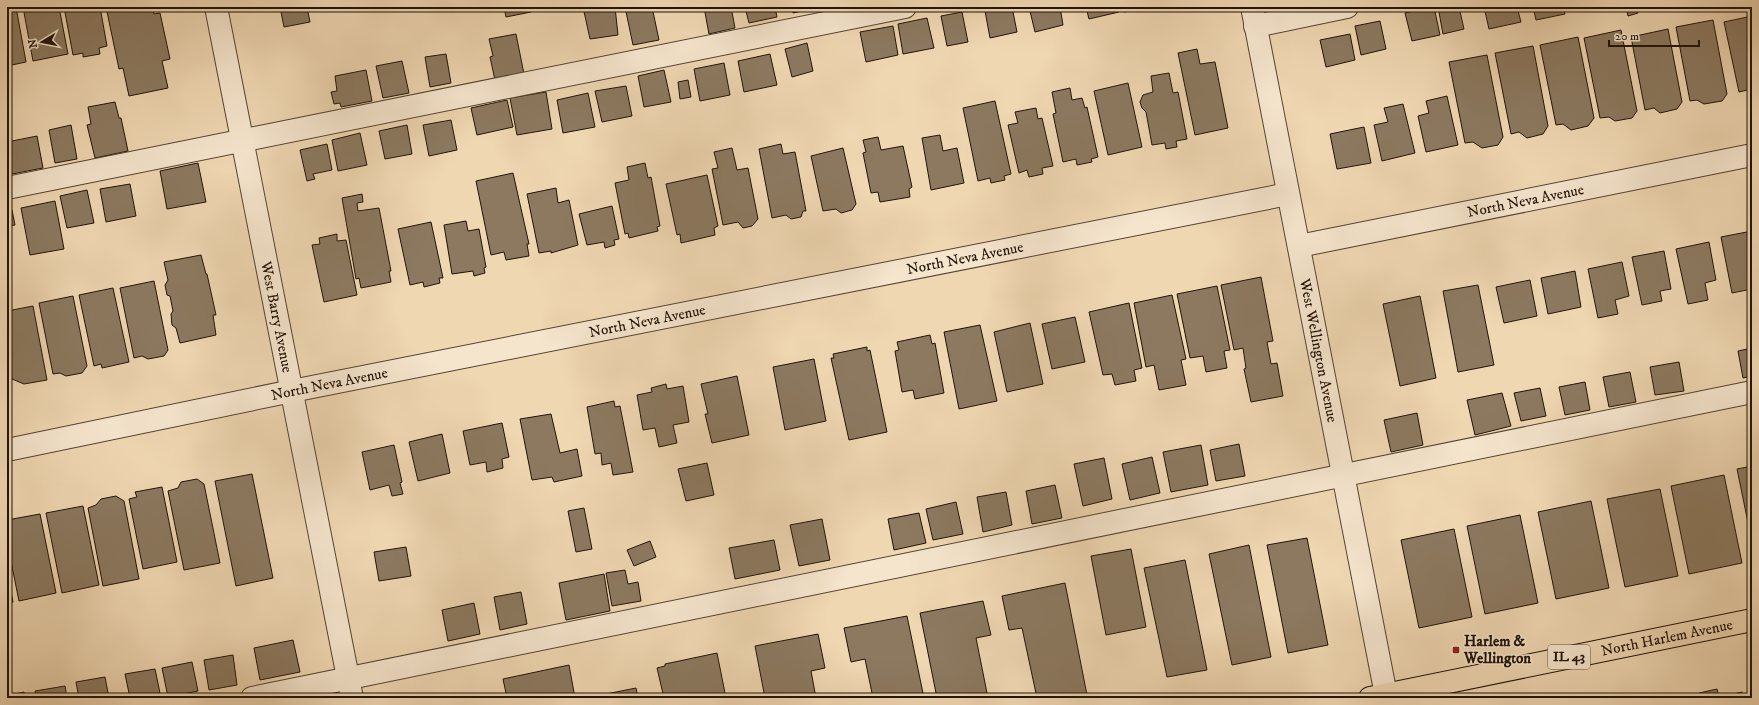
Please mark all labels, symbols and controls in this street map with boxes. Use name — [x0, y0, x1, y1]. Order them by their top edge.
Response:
north arrow — [22, 22, 62, 62]
scale bar — [1609, 22, 1699, 48]
text: 20 m — [1615, 29, 1639, 44]
text: N — [25, 38, 41, 49]
street label: North Neva Avenue — [1465, 180, 1585, 221]
street label: North Neva Avenue — [905, 237, 1025, 279]
street label: West Barry Avenue — [257, 259, 297, 374]
street label: West Wellington Avenue — [1295, 276, 1342, 424]
street label: North Neva Avenue — [587, 300, 707, 342]
street label: North Neva Avenue — [269, 363, 389, 405]
street label: North Harlem Avenue — [1599, 615, 1734, 660]
place label: Harlem & Wellington — [1463, 632, 1531, 668]
marker: Harlem & Wellington — [1451, 645, 1461, 655]
road number: IL 43 — [1548, 645, 1590, 669]

